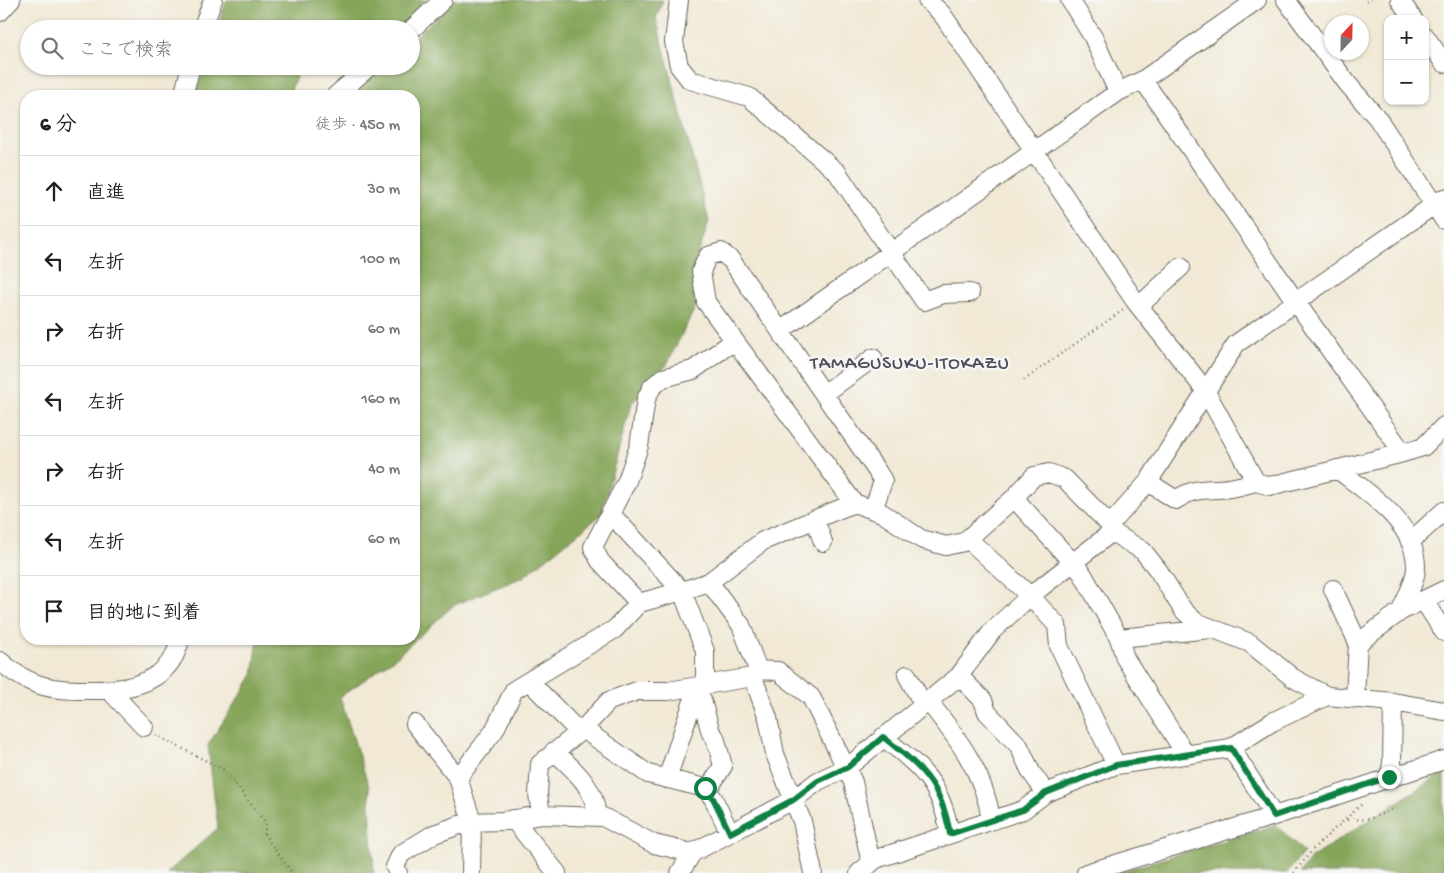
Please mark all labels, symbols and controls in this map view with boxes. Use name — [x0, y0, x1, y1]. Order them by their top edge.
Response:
north arrow — [1324, 15, 1369, 60]
map controls — [1384, 15, 1429, 105]
button: + — [1384, 15, 1429, 60]
search box — [20, 20, 420, 75]
icon: search — [38, 34, 66, 62]
text: ここで検索 — [78, 40, 173, 63]
button: − — [1384, 60, 1429, 105]
text: 6 分 — [40, 114, 77, 139]
text: 徒歩 · 450 m — [315, 117, 400, 136]
icon: ahead — [40, 177, 68, 205]
text: 30 m — [367, 181, 400, 200]
text: 直進 — [87, 183, 125, 206]
icon: left — [40, 247, 68, 275]
text: 100 m — [360, 251, 400, 270]
text: 左折 — [87, 253, 125, 276]
icon: right — [40, 317, 68, 345]
text: 60 m — [368, 321, 400, 340]
text: 右折 — [87, 323, 125, 346]
district label: TAMAGUSUKU-ITOKAZU — [809, 353, 1010, 376]
icon: left — [40, 387, 68, 415]
text: 160 m — [361, 391, 400, 410]
text: 左折 — [87, 393, 125, 416]
icon: right — [40, 457, 68, 485]
text: 40 m — [368, 461, 400, 480]
text: 右折 — [87, 463, 125, 486]
icon: left — [40, 527, 68, 555]
text: 60 m — [368, 531, 400, 550]
text: 左折 — [87, 533, 125, 556]
icon: arrive — [40, 597, 68, 625]
text: 目的地に到着 — [87, 603, 201, 626]
route end — [1378, 766, 1401, 789]
route start — [694, 777, 717, 800]

